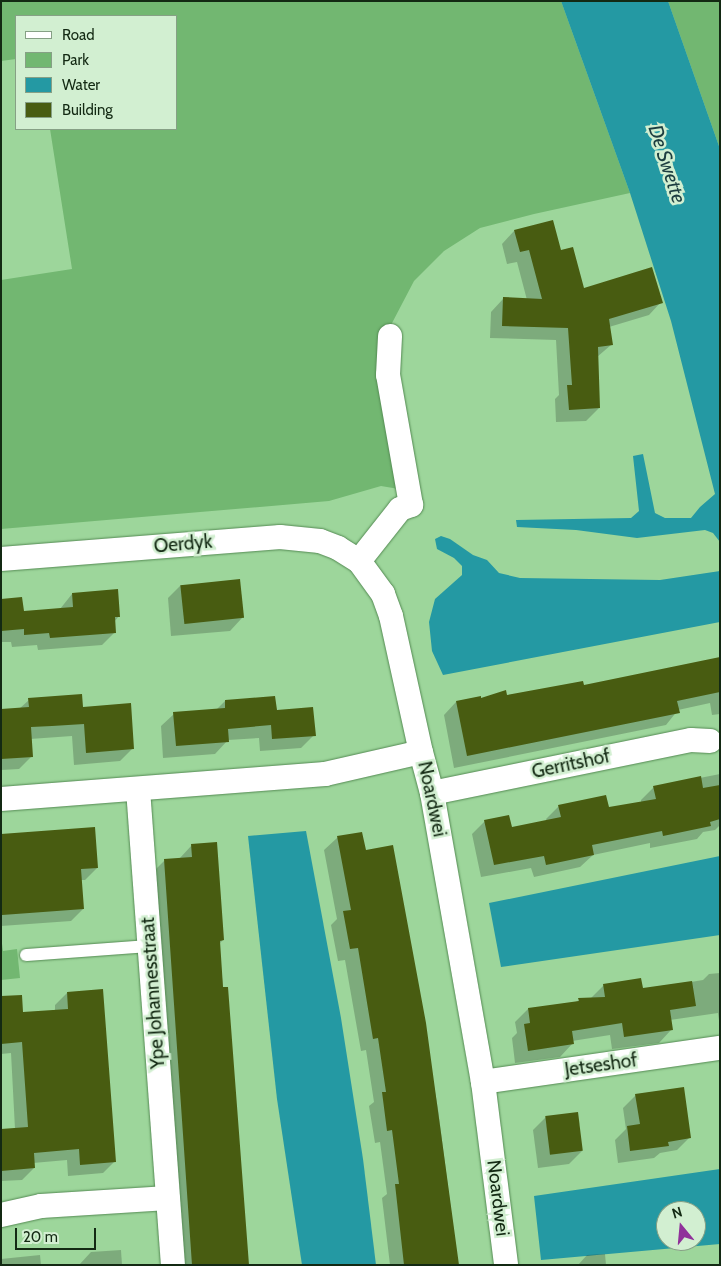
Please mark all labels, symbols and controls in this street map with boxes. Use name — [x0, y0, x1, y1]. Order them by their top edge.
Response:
legend — [15, 15, 178, 130]
text: Road — [62, 26, 95, 44]
text: Park — [62, 51, 89, 69]
text: Water — [62, 76, 100, 94]
text: Building — [62, 101, 113, 119]
water label: De Swette — [643, 122, 691, 206]
street label: Oerdyk — [153, 530, 213, 558]
street label: Gerritshof — [530, 745, 612, 783]
street label: Noardwei — [413, 759, 451, 839]
street label: Ype Johannesstraat — [136, 916, 170, 1070]
street label: Jetseshof — [563, 1049, 639, 1081]
street label: Noardwei — [482, 1159, 514, 1237]
north arrow — [656, 1201, 706, 1251]
text: N — [670, 1203, 684, 1223]
scale bar — [18, 1218, 99, 1250]
text: 20 m — [23, 1228, 58, 1246]

